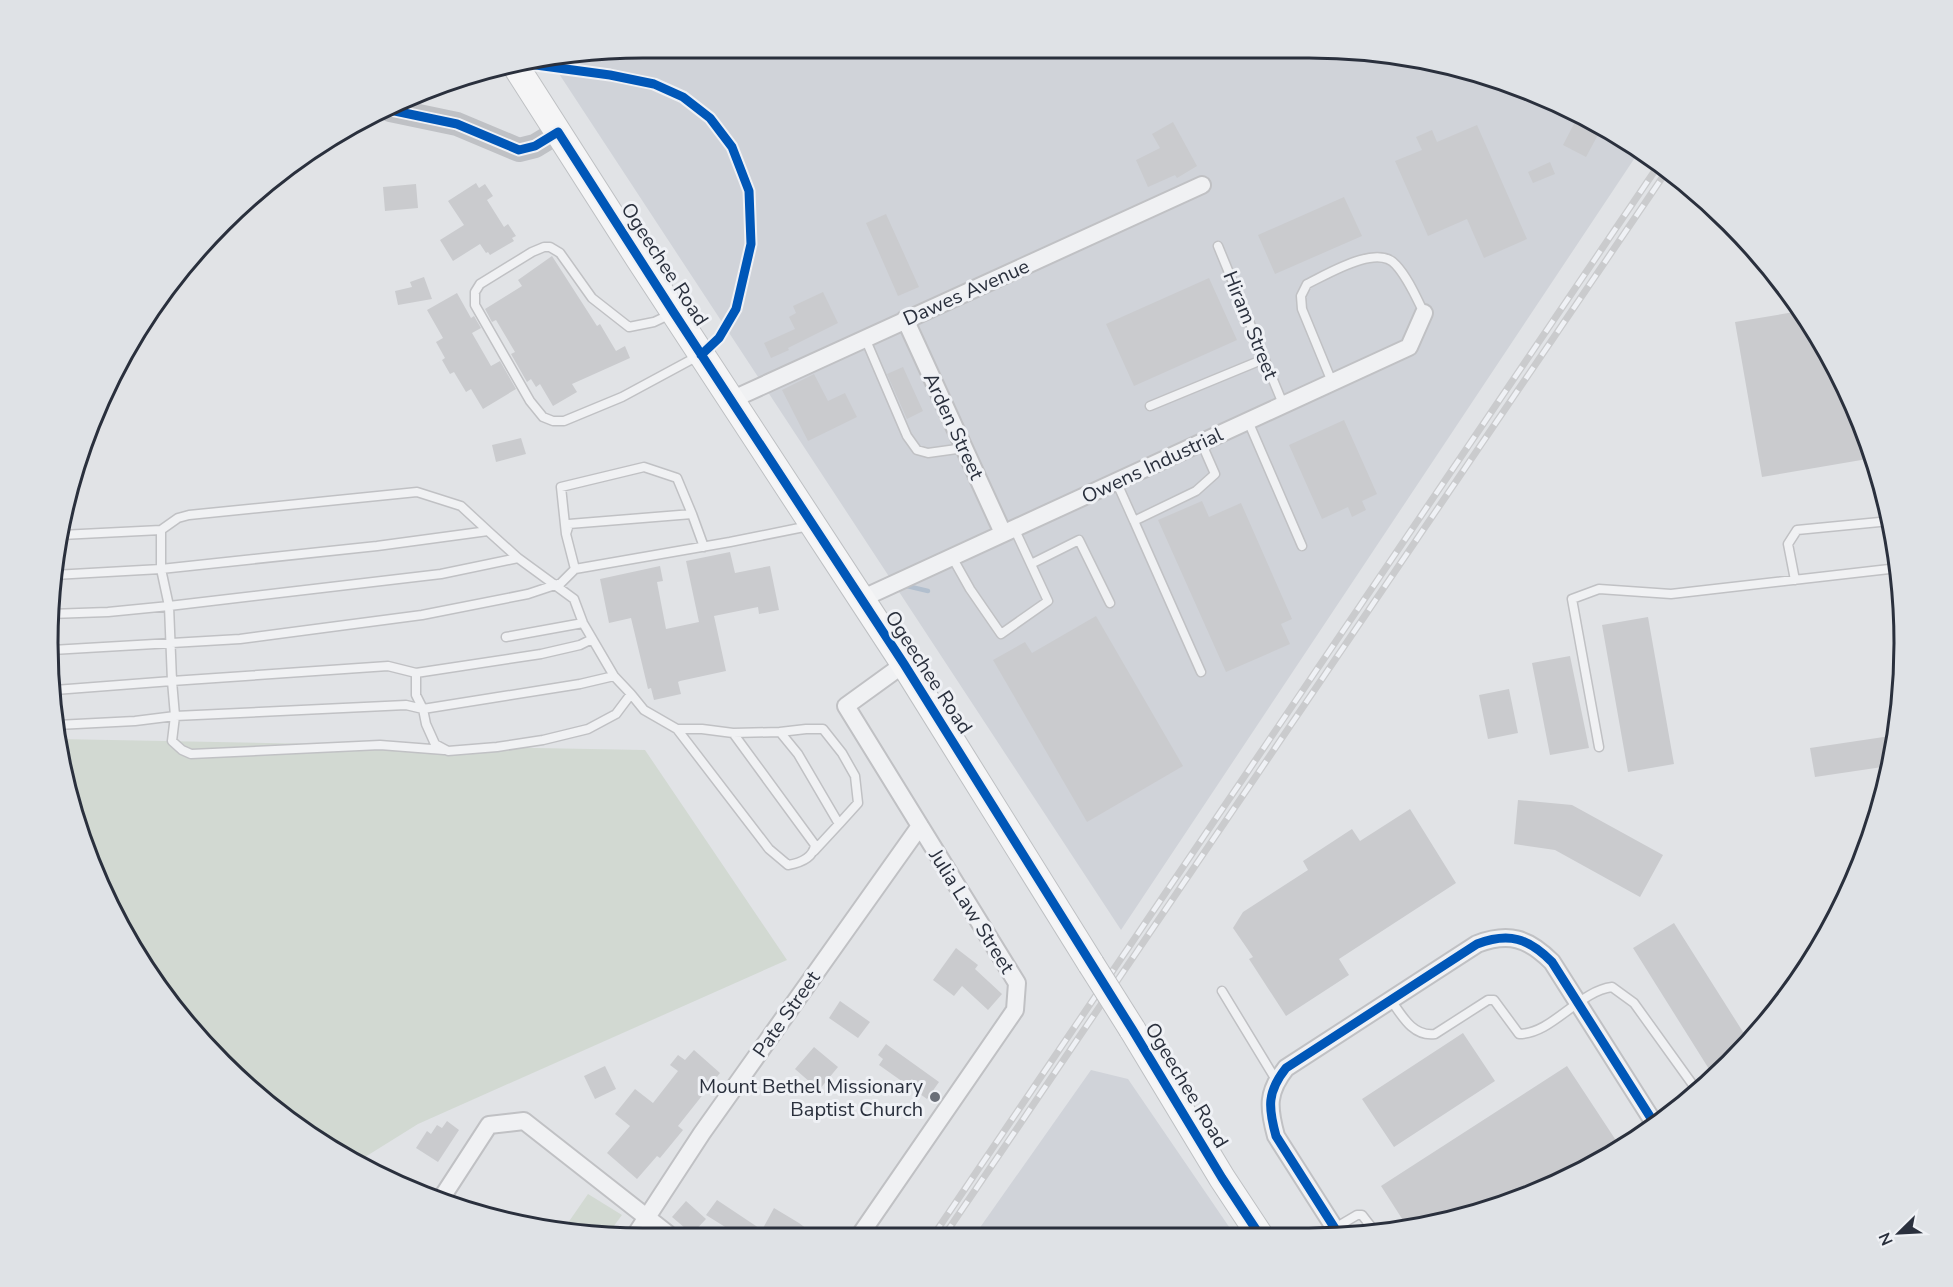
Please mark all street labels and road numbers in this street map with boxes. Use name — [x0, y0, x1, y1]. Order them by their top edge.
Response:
street label: Ogeechee Road — [615, 197, 715, 331]
street label: Dawes Avenue — [899, 253, 1034, 332]
street label: Hiram Street — [1217, 267, 1285, 384]
street label: Arden Street — [917, 368, 990, 485]
street label: Owens Industrial — [1077, 421, 1227, 510]
street label: Ogeechee Road — [879, 605, 979, 739]
street label: Julia Law Street — [922, 843, 1021, 979]
street label: Pate Street — [747, 965, 827, 1063]
street label: Ogeechee Road — [1138, 1017, 1235, 1153]

